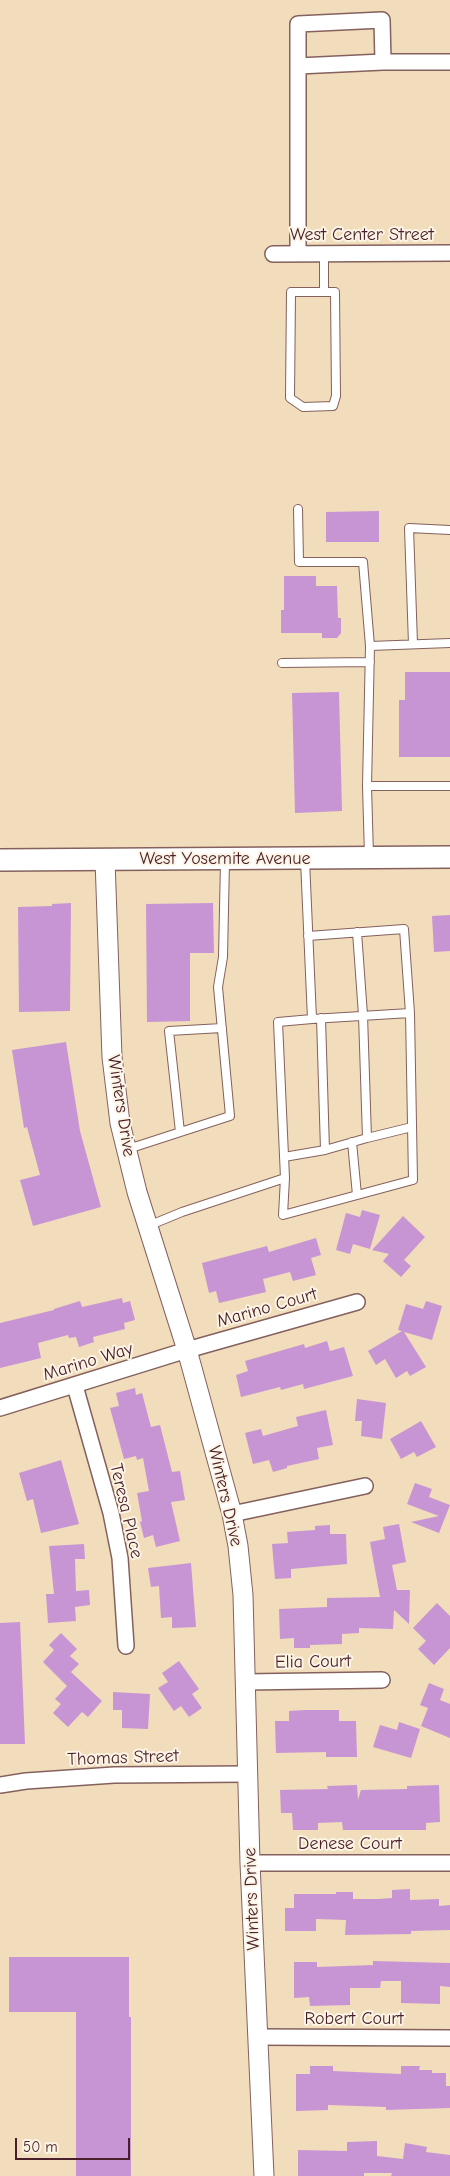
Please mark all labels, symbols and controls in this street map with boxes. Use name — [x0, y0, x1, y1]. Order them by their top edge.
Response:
street label: West Center Street — [290, 224, 434, 246]
street label: West Yosemite Avenue — [140, 848, 310, 870]
street label: Winters Drive — [102, 1054, 140, 1158]
street label: Marino Court — [214, 1283, 320, 1333]
street label: Marino Way — [40, 1338, 136, 1386]
street label: Winters Drive — [203, 1444, 247, 1548]
street label: Teresa Place — [105, 1462, 147, 1560]
street label: Elia Court — [275, 1651, 351, 1673]
street label: Thomas Street — [67, 1745, 179, 1771]
street label: Denese Court — [298, 1833, 402, 1855]
street label: Winters Drive — [239, 1847, 265, 1951]
street label: Robert Court — [304, 2008, 404, 2030]
scale bar — [18, 2128, 132, 2160]
text: 50 m — [23, 2138, 58, 2156]

